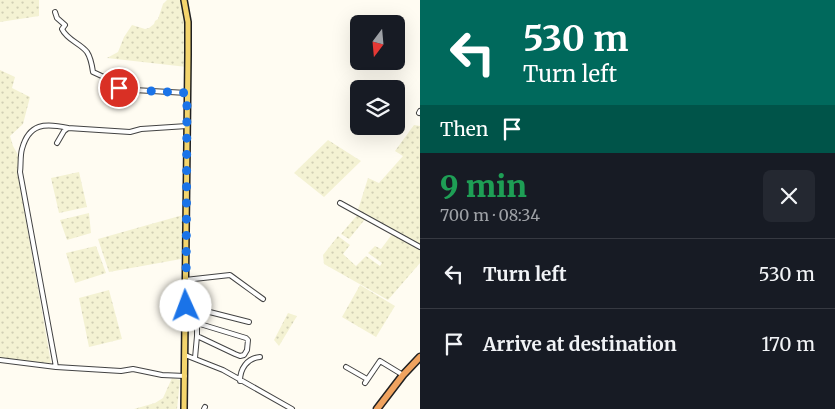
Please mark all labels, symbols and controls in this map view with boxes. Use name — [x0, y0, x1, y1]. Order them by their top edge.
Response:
north arrow — [350, 15, 405, 70]
map controls — [350, 15, 405, 135]
text: 530 m — [523, 17, 628, 61]
icon: left — [440, 20, 505, 85]
text: Turn left — [523, 60, 617, 88]
pin — [98, 67, 140, 109]
icon: arrive — [105, 74, 133, 102]
button: layers — [350, 80, 405, 135]
icon: arrive — [498, 115, 526, 143]
text: Then — [440, 117, 488, 141]
text: 9 min — [440, 167, 527, 205]
button: close — [763, 170, 815, 222]
text: 700 m · 08:34 — [440, 205, 540, 225]
icon: left — [440, 260, 468, 288]
text: Turn left — [483, 262, 567, 286]
text: 530 m — [758, 262, 815, 286]
position arrow — [159, 279, 211, 331]
icon: arrive — [440, 330, 468, 358]
text: Arrive at destination — [483, 332, 677, 356]
text: 170 m — [762, 332, 815, 356]

